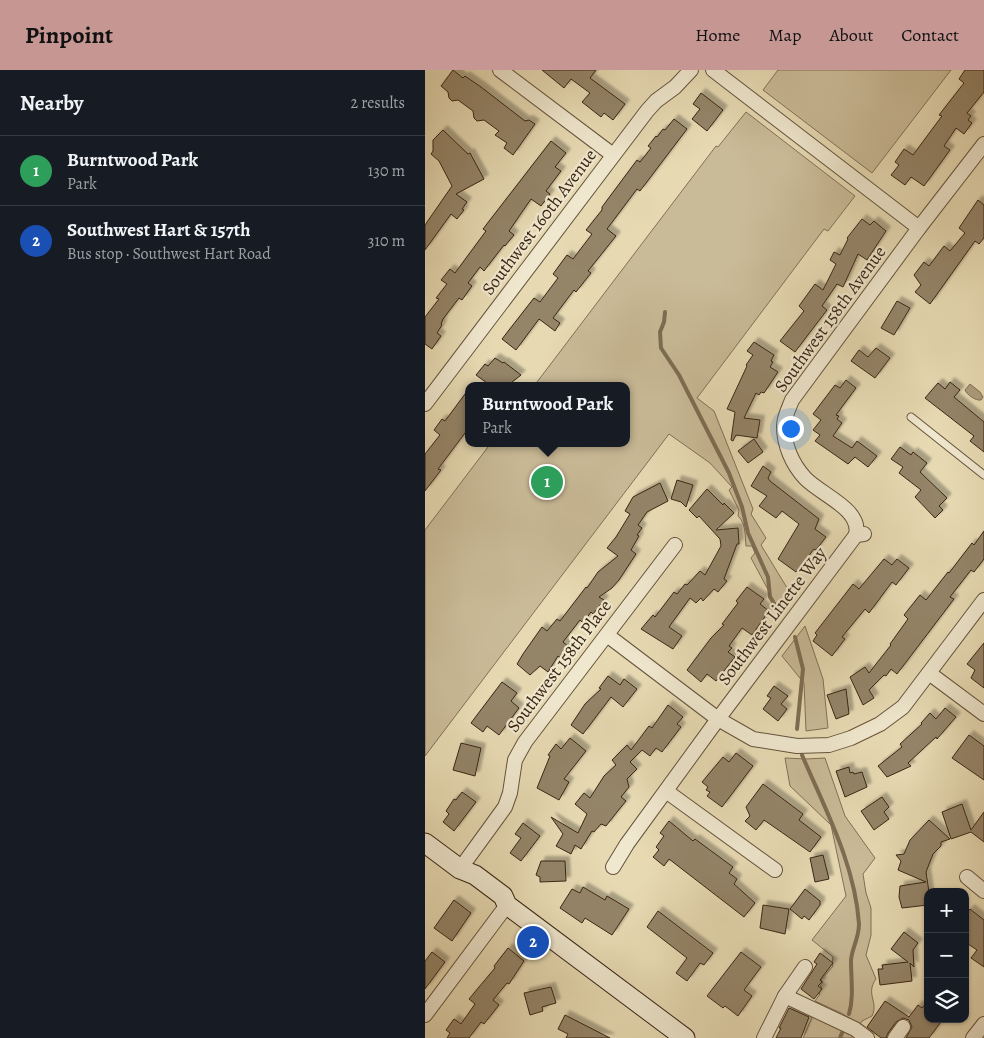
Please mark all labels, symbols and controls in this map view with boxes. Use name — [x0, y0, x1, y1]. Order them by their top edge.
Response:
text: Pinpoint — [25, 19, 113, 51]
text: Home — [695, 23, 740, 47]
text: Map — [768, 23, 801, 47]
text: About — [829, 23, 873, 47]
text: Contact — [901, 23, 959, 47]
text: Nearby — [20, 89, 83, 117]
text: 2 results — [350, 92, 405, 114]
street label: Southwest 160th Avenue — [476, 144, 602, 300]
text: Burntwood Park — [67, 147, 198, 173]
text: 1 — [33, 160, 39, 182]
text: 130 m — [368, 160, 405, 182]
text: Park — [67, 173, 97, 195]
text: Southwest Hart & 157th — [67, 217, 250, 243]
text: 2 — [32, 230, 40, 252]
text: 310 m — [368, 230, 405, 252]
street label: Southwest 158th Avenue — [769, 241, 891, 397]
text: Bus stop · Southwest Hart Road — [67, 243, 271, 265]
popup — [465, 382, 630, 447]
text: Burntwood Park — [482, 391, 613, 417]
your location — [778, 416, 804, 442]
text: Park — [482, 417, 512, 439]
pin: 1 — [531, 463, 563, 501]
street label: Southwest Linette Way — [712, 541, 833, 690]
street label: Southwest 158th Place — [501, 595, 617, 737]
map controls — [924, 888, 969, 1023]
button: + — [924, 888, 969, 933]
pin: 2 — [517, 923, 549, 961]
button: − — [924, 933, 969, 978]
button: layers — [924, 978, 969, 1023]

